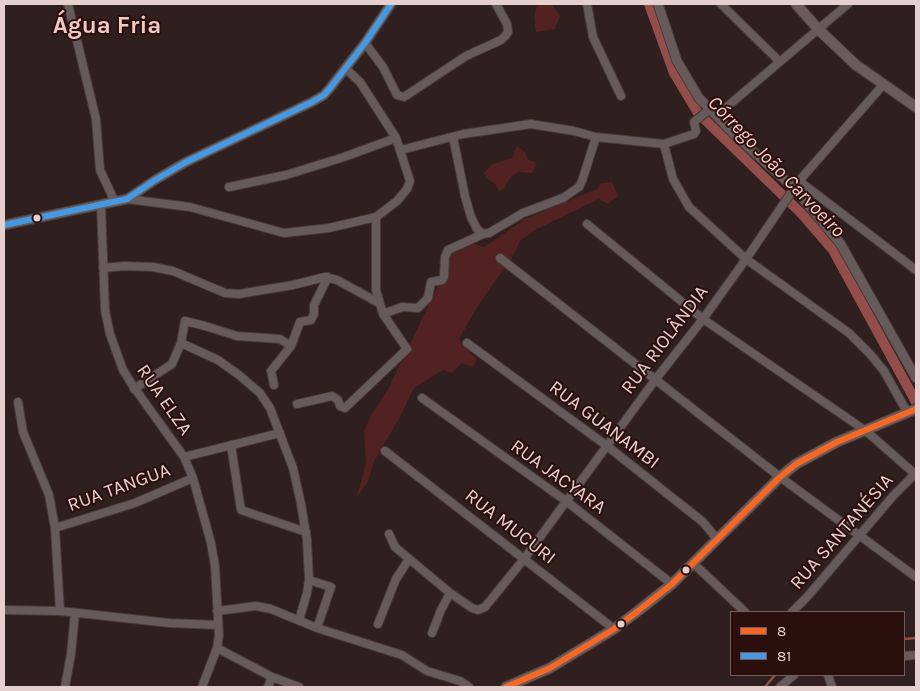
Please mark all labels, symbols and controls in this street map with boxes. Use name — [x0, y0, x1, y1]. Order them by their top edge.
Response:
district label: Água Fria — [53, 12, 161, 40]
water label: Córrego João Carvoeiro — [702, 91, 850, 243]
unlabelled marker — [32, 213, 42, 223]
street label: RUA RIOLÂNDIA — [617, 281, 713, 399]
street label: RUA ELZA — [131, 360, 197, 440]
street label: RUA GUANAMBI — [544, 376, 664, 474]
street label: RUA JACYARA — [506, 435, 610, 519]
street label: RUA TANGUA — [65, 459, 173, 517]
street label: RUA SANTANÉSIA — [786, 469, 898, 595]
street label: RUA MUCURI — [460, 484, 560, 570]
unlabelled marker — [681, 565, 691, 575]
legend — [730, 611, 905, 676]
unlabelled marker — [616, 619, 626, 629]
text: 8 — [777, 622, 786, 640]
text: 81 — [777, 647, 791, 665]

